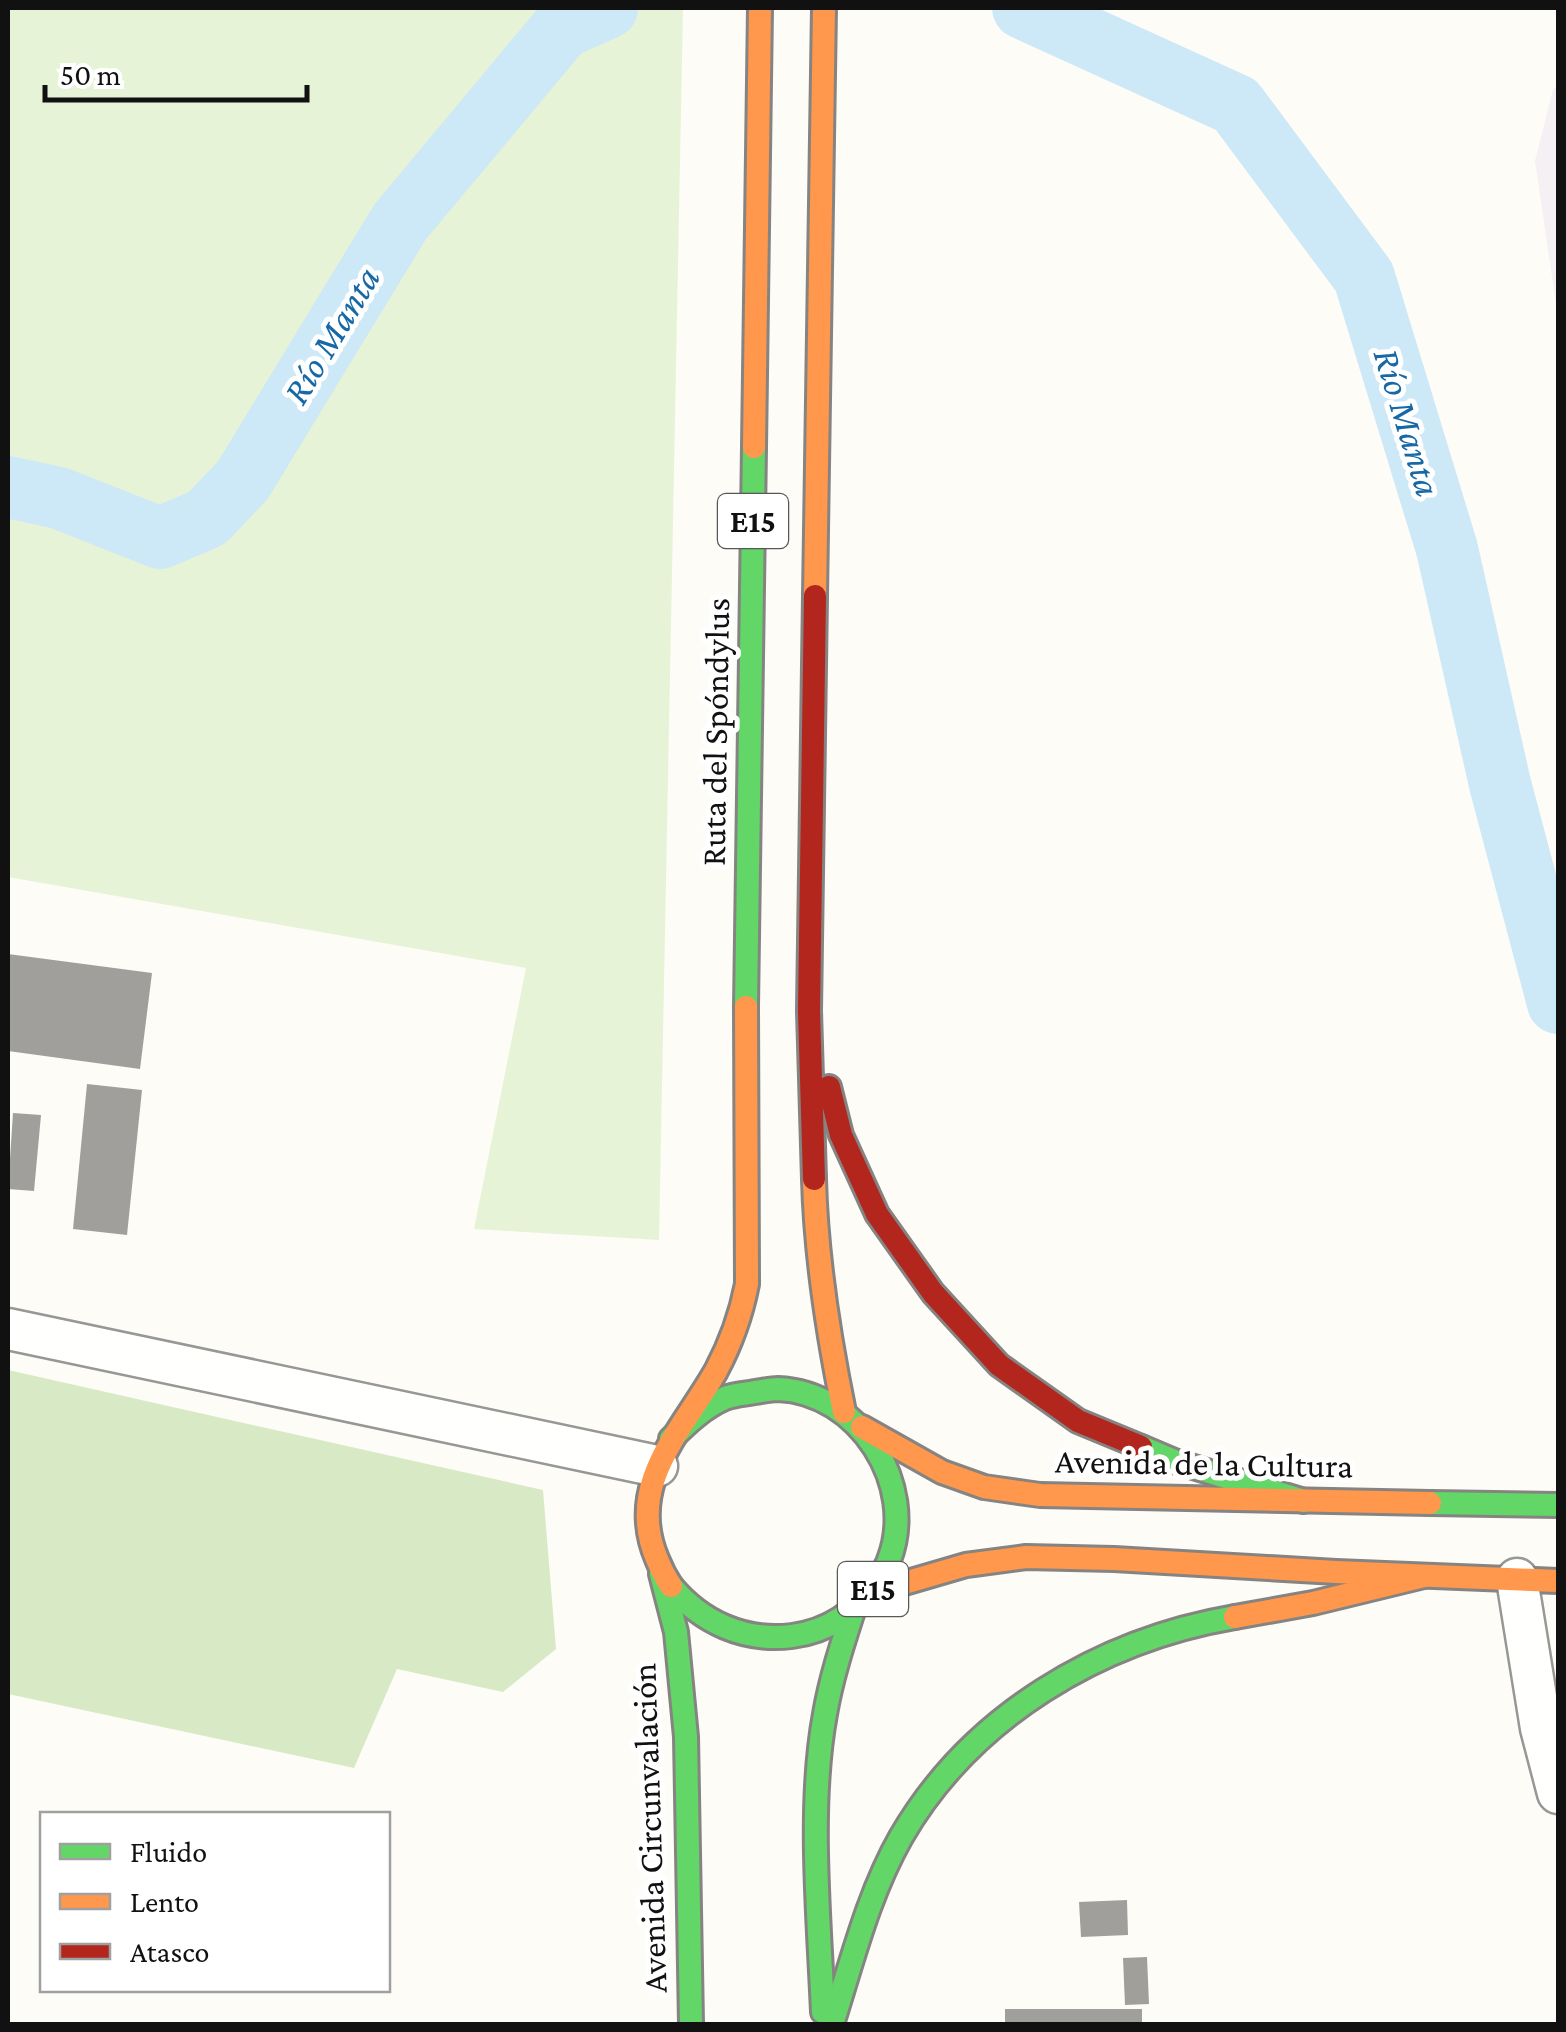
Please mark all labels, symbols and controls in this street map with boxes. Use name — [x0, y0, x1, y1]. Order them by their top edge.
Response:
scale bar — [45, 40, 308, 102]
text: 50 m — [60, 58, 121, 91]
water label: Río Manta — [274, 259, 388, 411]
water label: Río Manta — [1366, 343, 1450, 501]
road number: E15 — [718, 494, 788, 548]
street label: Ruta del Spóndylus — [694, 598, 737, 866]
street label: Avenida de la Cultura — [1055, 1441, 1353, 1486]
road number: E15 — [838, 1562, 908, 1616]
street label: Avenida Circunvalación — [624, 1662, 675, 1994]
legend — [40, 1812, 390, 1992]
text: Fluido — [130, 1835, 207, 1868]
text: Lento — [130, 1885, 199, 1918]
text: Atasco — [130, 1935, 209, 1968]

